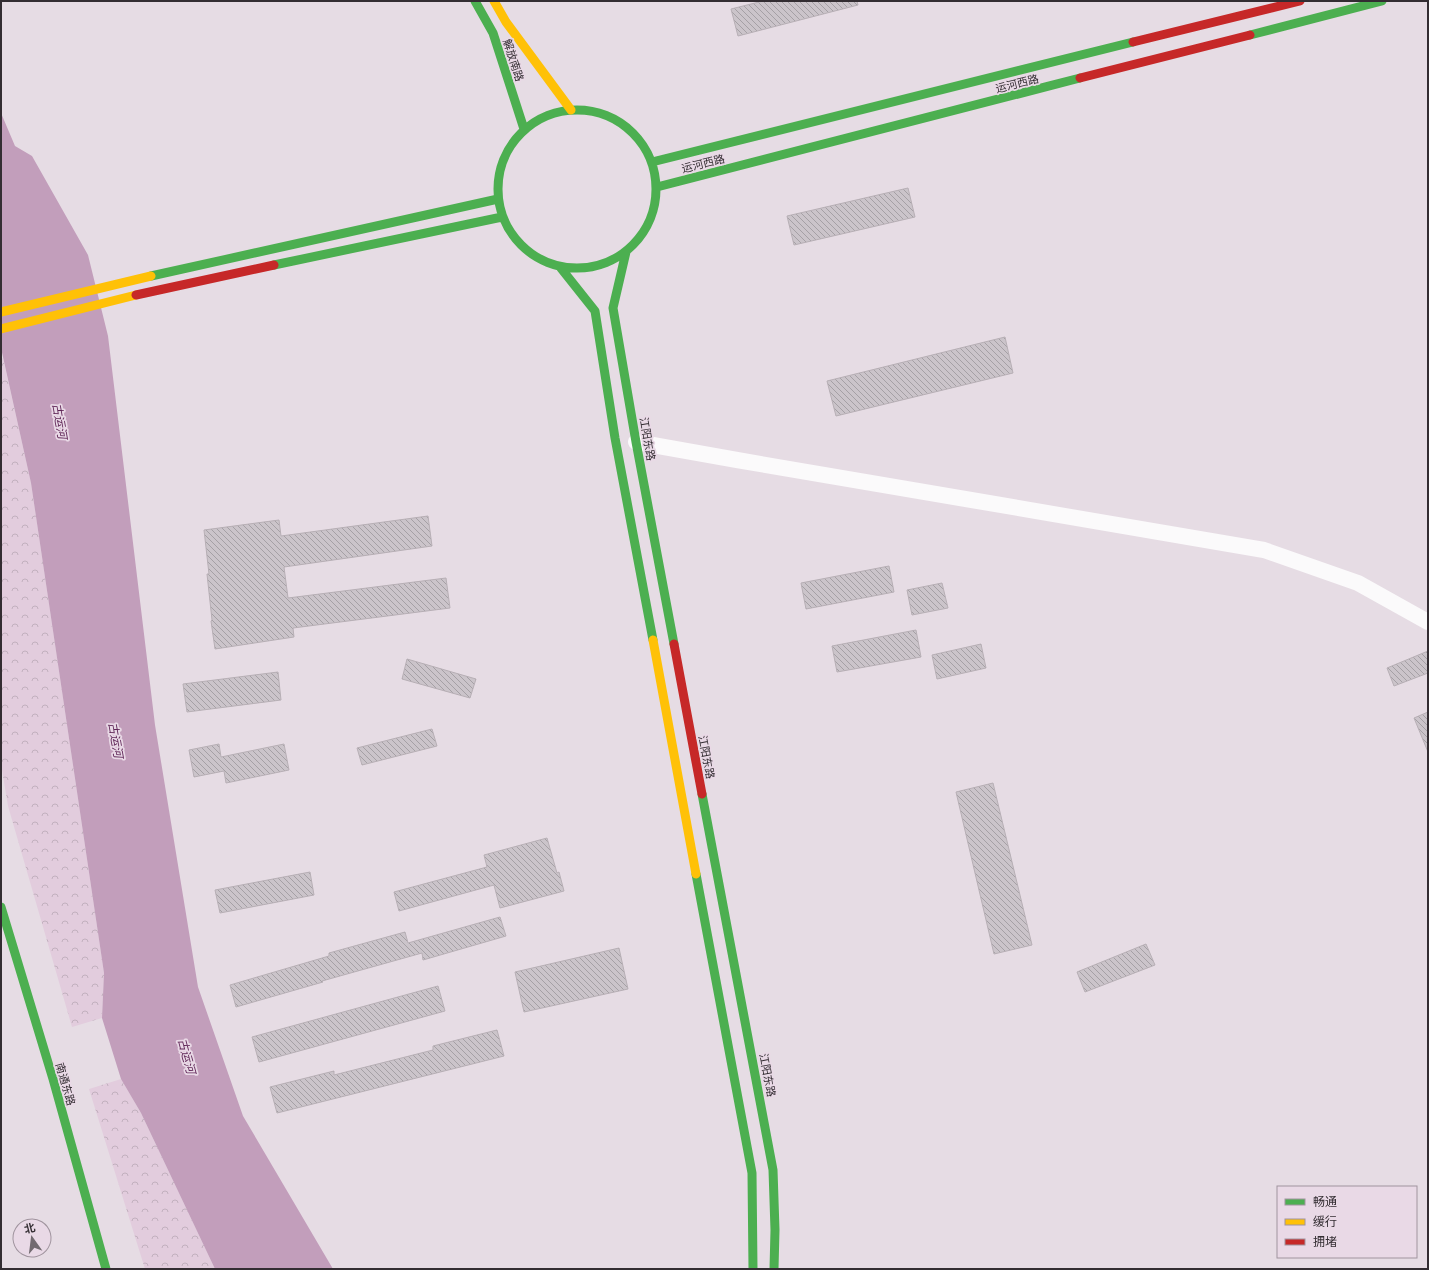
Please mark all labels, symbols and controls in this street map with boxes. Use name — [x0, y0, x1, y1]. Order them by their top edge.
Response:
street label: 解放南路 — [500, 37, 528, 83]
street label: 运河西路 — [994, 70, 1040, 96]
street label: 运河西路 — [680, 150, 726, 176]
water label: 古运河 — [49, 402, 72, 442]
street label: 江阳东路 — [637, 416, 659, 462]
water label: 古运河 — [105, 721, 128, 761]
street label: 江阳东路 — [695, 734, 719, 780]
water label: 古运河 — [174, 1036, 200, 1078]
street label: 江阳东路 — [756, 1052, 780, 1098]
street label: 南通东路 — [53, 1061, 79, 1107]
legend — [1277, 1186, 1417, 1258]
text: 畅通 — [1313, 1193, 1337, 1210]
text: 缓行 — [1313, 1213, 1337, 1230]
north arrow — [12, 1218, 52, 1258]
text: 北 — [22, 1219, 37, 1236]
text: 拥堵 — [1313, 1233, 1337, 1250]

